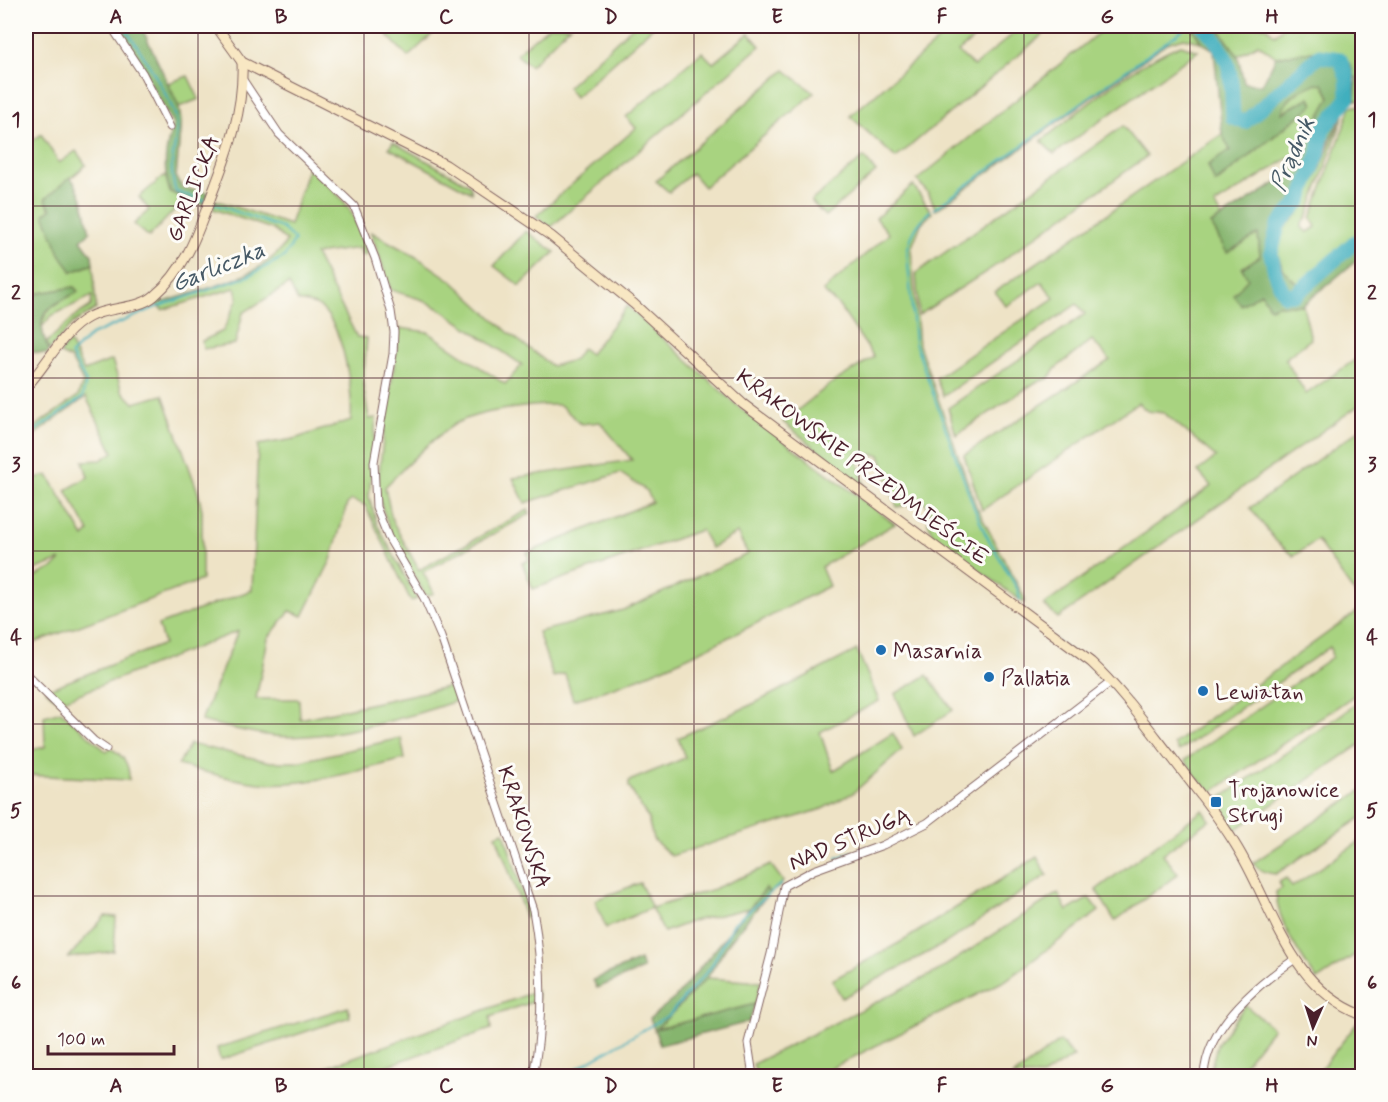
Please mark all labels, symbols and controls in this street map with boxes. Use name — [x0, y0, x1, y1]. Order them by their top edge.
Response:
text: A — [109, 4, 123, 31]
text: B — [275, 4, 288, 31]
text: C — [439, 4, 454, 31]
text: D — [604, 4, 618, 31]
text: E — [771, 4, 783, 31]
text: F — [937, 4, 948, 31]
text: G — [1100, 4, 1114, 31]
text: H — [1265, 4, 1279, 31]
text: 1 — [12, 107, 20, 134]
text: 1 — [1368, 107, 1376, 134]
water label: Prądnik — [1263, 113, 1323, 197]
street label: GARLICKA — [161, 131, 227, 246]
water label: Garliczka — [167, 235, 270, 300]
text: 2 — [11, 280, 21, 307]
text: 2 — [1367, 280, 1377, 307]
street label: KRAKOWSKIE PRZEDMIEŚCIE — [730, 363, 994, 572]
text: 3 — [11, 452, 21, 479]
text: 3 — [1367, 452, 1377, 479]
text: 4 — [10, 625, 22, 652]
text: 4 — [1366, 625, 1378, 652]
place label: Masarnia — [893, 638, 982, 666]
marker: Masarnia — [874, 643, 888, 657]
place label: Pallatia — [1001, 665, 1071, 693]
marker: Pallatia — [982, 670, 996, 684]
place label: Lewiatan — [1215, 679, 1304, 707]
marker: Lewiatan — [1196, 684, 1210, 698]
street label: KRAKOWSKA — [490, 763, 556, 893]
place label: Trojanowice Strugi — [1228, 777, 1339, 831]
marker: Trojanowice Strugi — [1209, 795, 1223, 809]
text: 5 — [10, 798, 22, 825]
text: 5 — [1366, 798, 1378, 825]
street label: NAD STRUGĄ — [785, 802, 915, 878]
text: 6 — [11, 970, 21, 997]
text: 6 — [1367, 970, 1377, 997]
north arrow — [1283, 997, 1343, 1057]
scale bar — [48, 1018, 174, 1056]
text: 100 m — [57, 1028, 105, 1052]
text: N — [1306, 1030, 1318, 1051]
text: A — [109, 1073, 123, 1100]
text: B — [275, 1073, 288, 1100]
text: C — [439, 1073, 454, 1100]
text: D — [604, 1073, 618, 1100]
text: E — [771, 1073, 783, 1100]
text: F — [937, 1073, 948, 1100]
text: G — [1100, 1073, 1114, 1100]
text: H — [1265, 1073, 1279, 1100]

